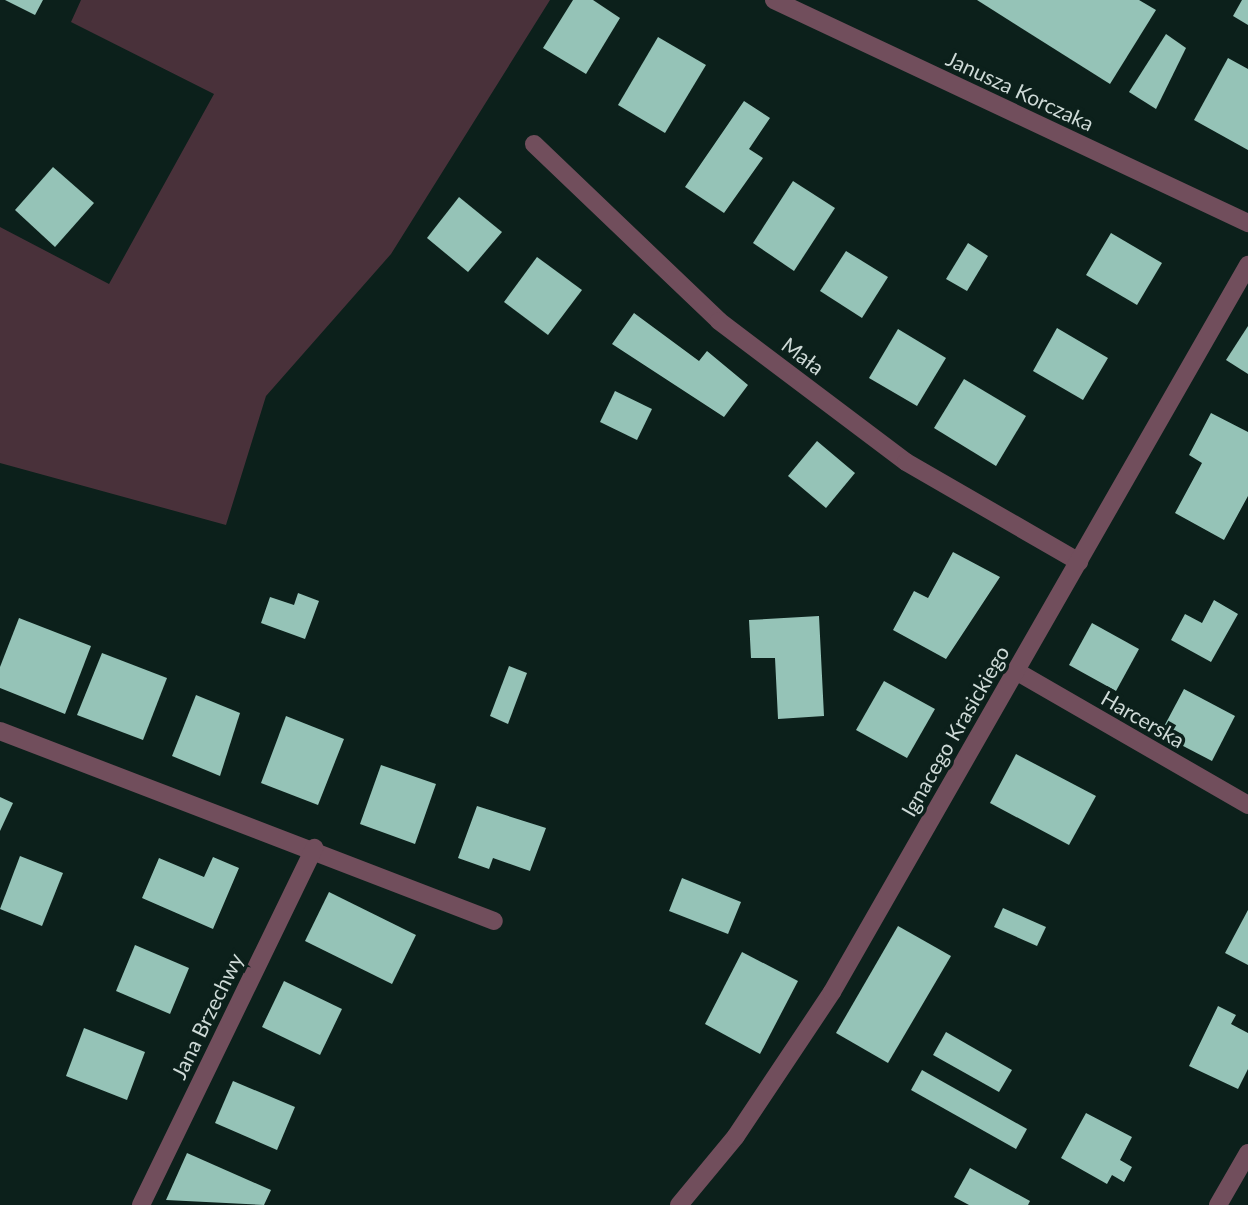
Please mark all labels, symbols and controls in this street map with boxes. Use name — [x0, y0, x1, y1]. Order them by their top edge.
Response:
street label: Janusza Korczaka — [942, 46, 1098, 136]
street label: Mała — [777, 332, 829, 380]
street label: Ignacego Krasickiego — [896, 641, 1014, 821]
street label: Harcerska — [1097, 685, 1189, 753]
street label: Jana Brzechwy — [166, 949, 248, 1083]

